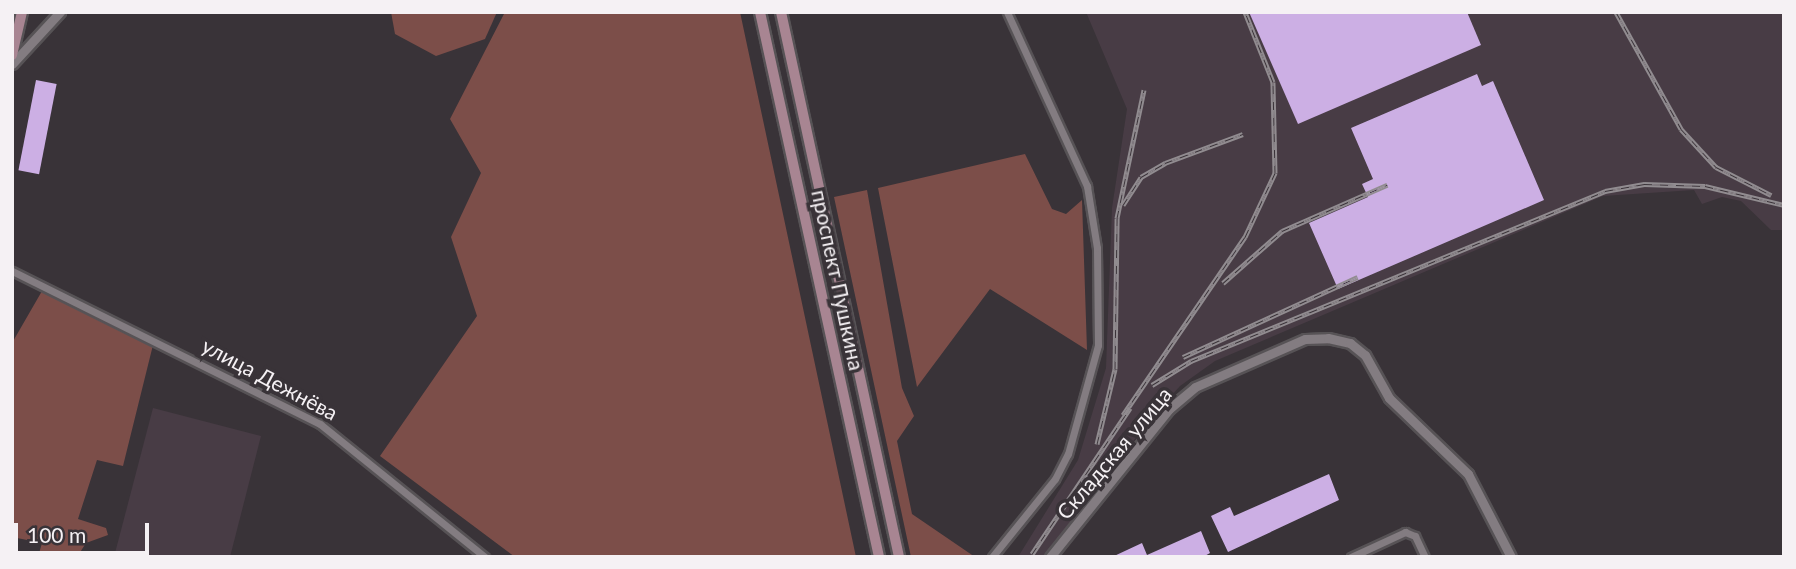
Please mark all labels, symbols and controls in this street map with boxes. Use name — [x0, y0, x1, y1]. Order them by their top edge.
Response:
street label: проспект Пушкина — [807, 187, 869, 373]
street label: улица Дежнёва — [198, 333, 342, 425]
street label: Складская улица — [1051, 382, 1177, 524]
scale bar — [18, 510, 152, 554]
text: 100 m — [27, 522, 86, 547]

